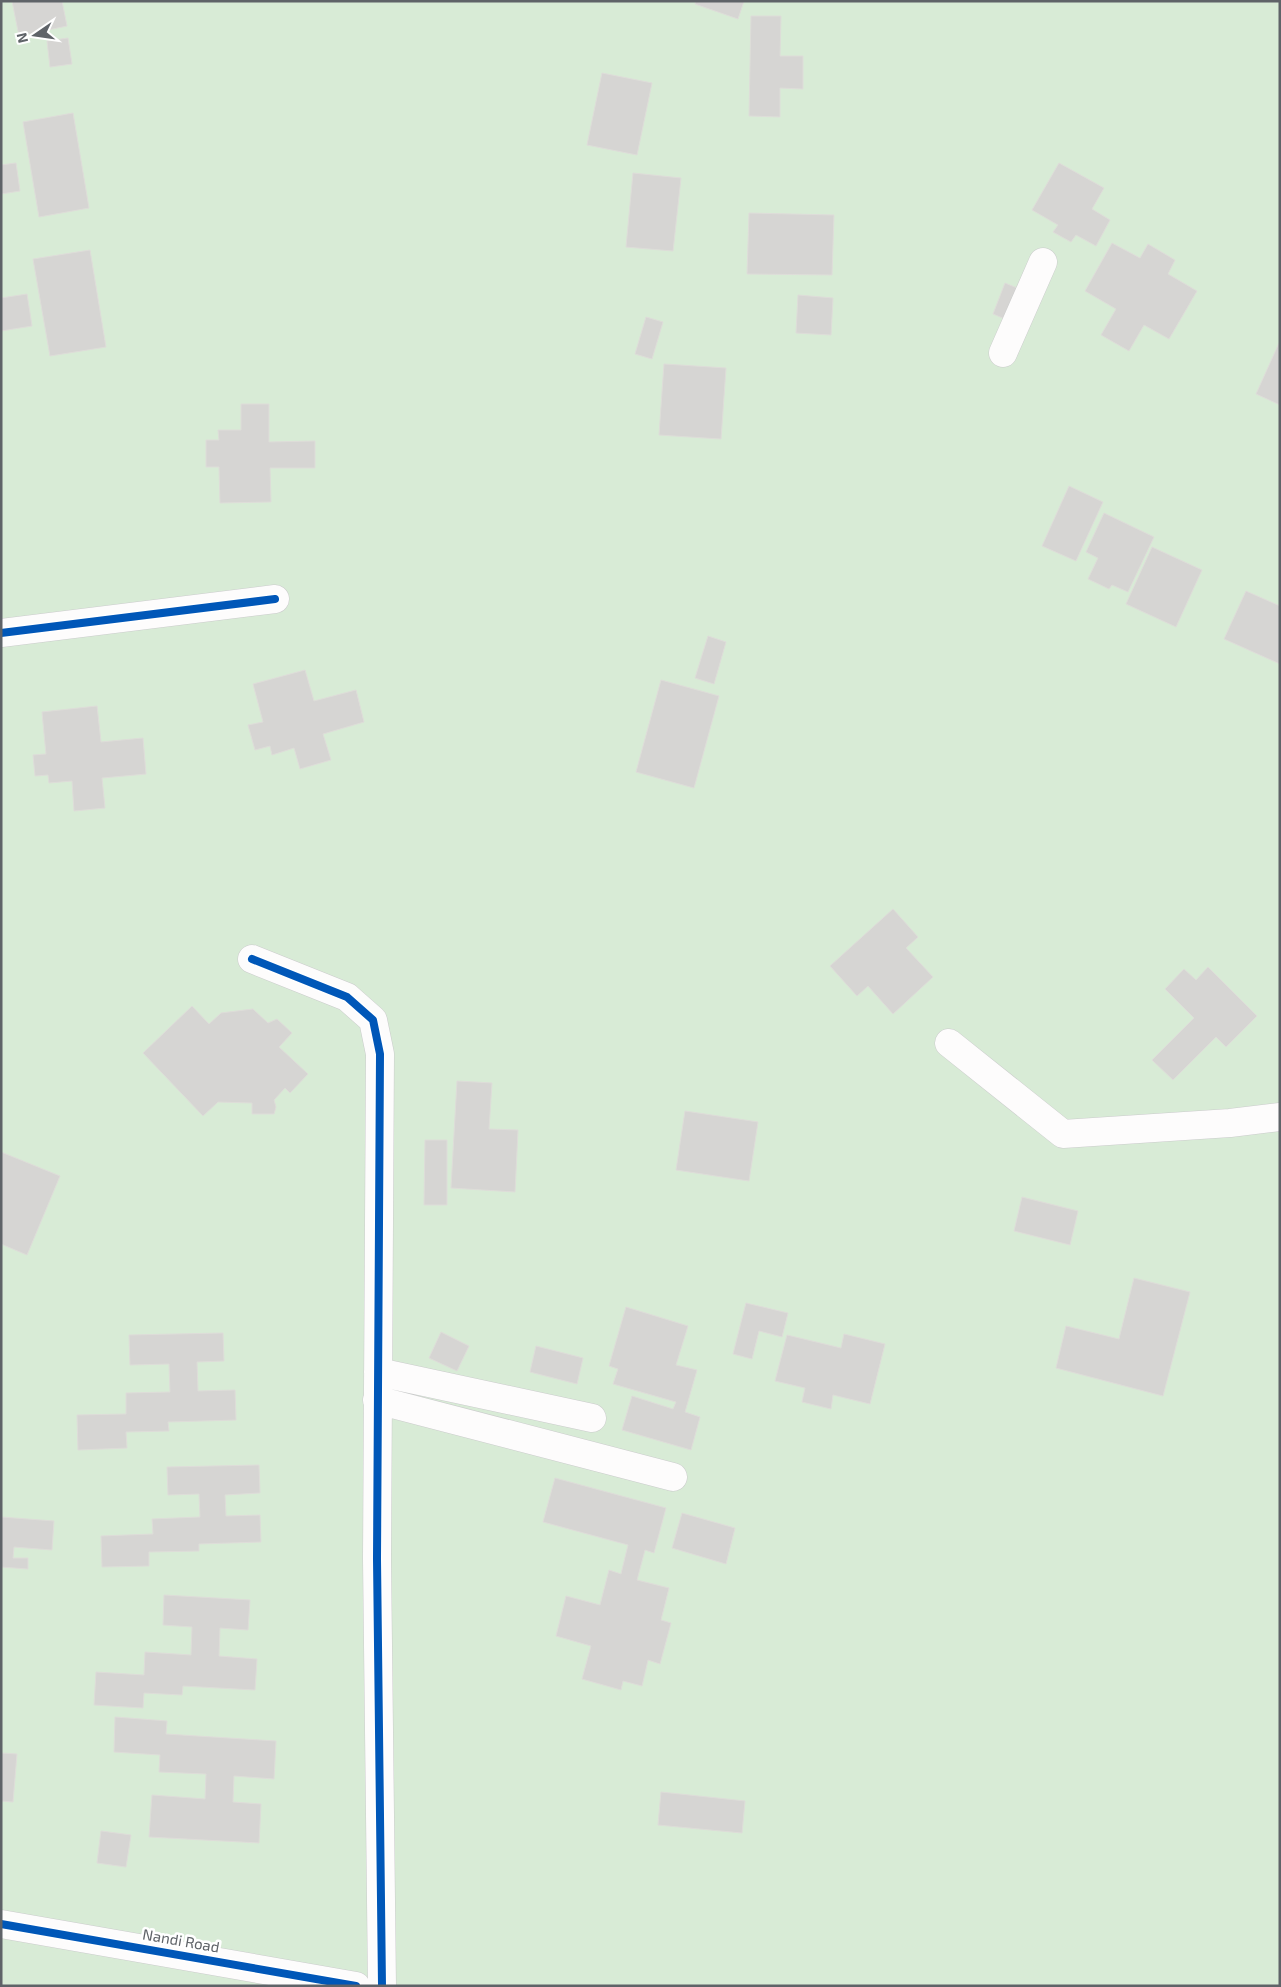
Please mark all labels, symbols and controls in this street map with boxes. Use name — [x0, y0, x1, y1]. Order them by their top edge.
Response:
north arrow — [10, 10, 60, 60]
text: N — [12, 31, 31, 45]
street label: Nandi Road — [141, 1924, 221, 1956]

